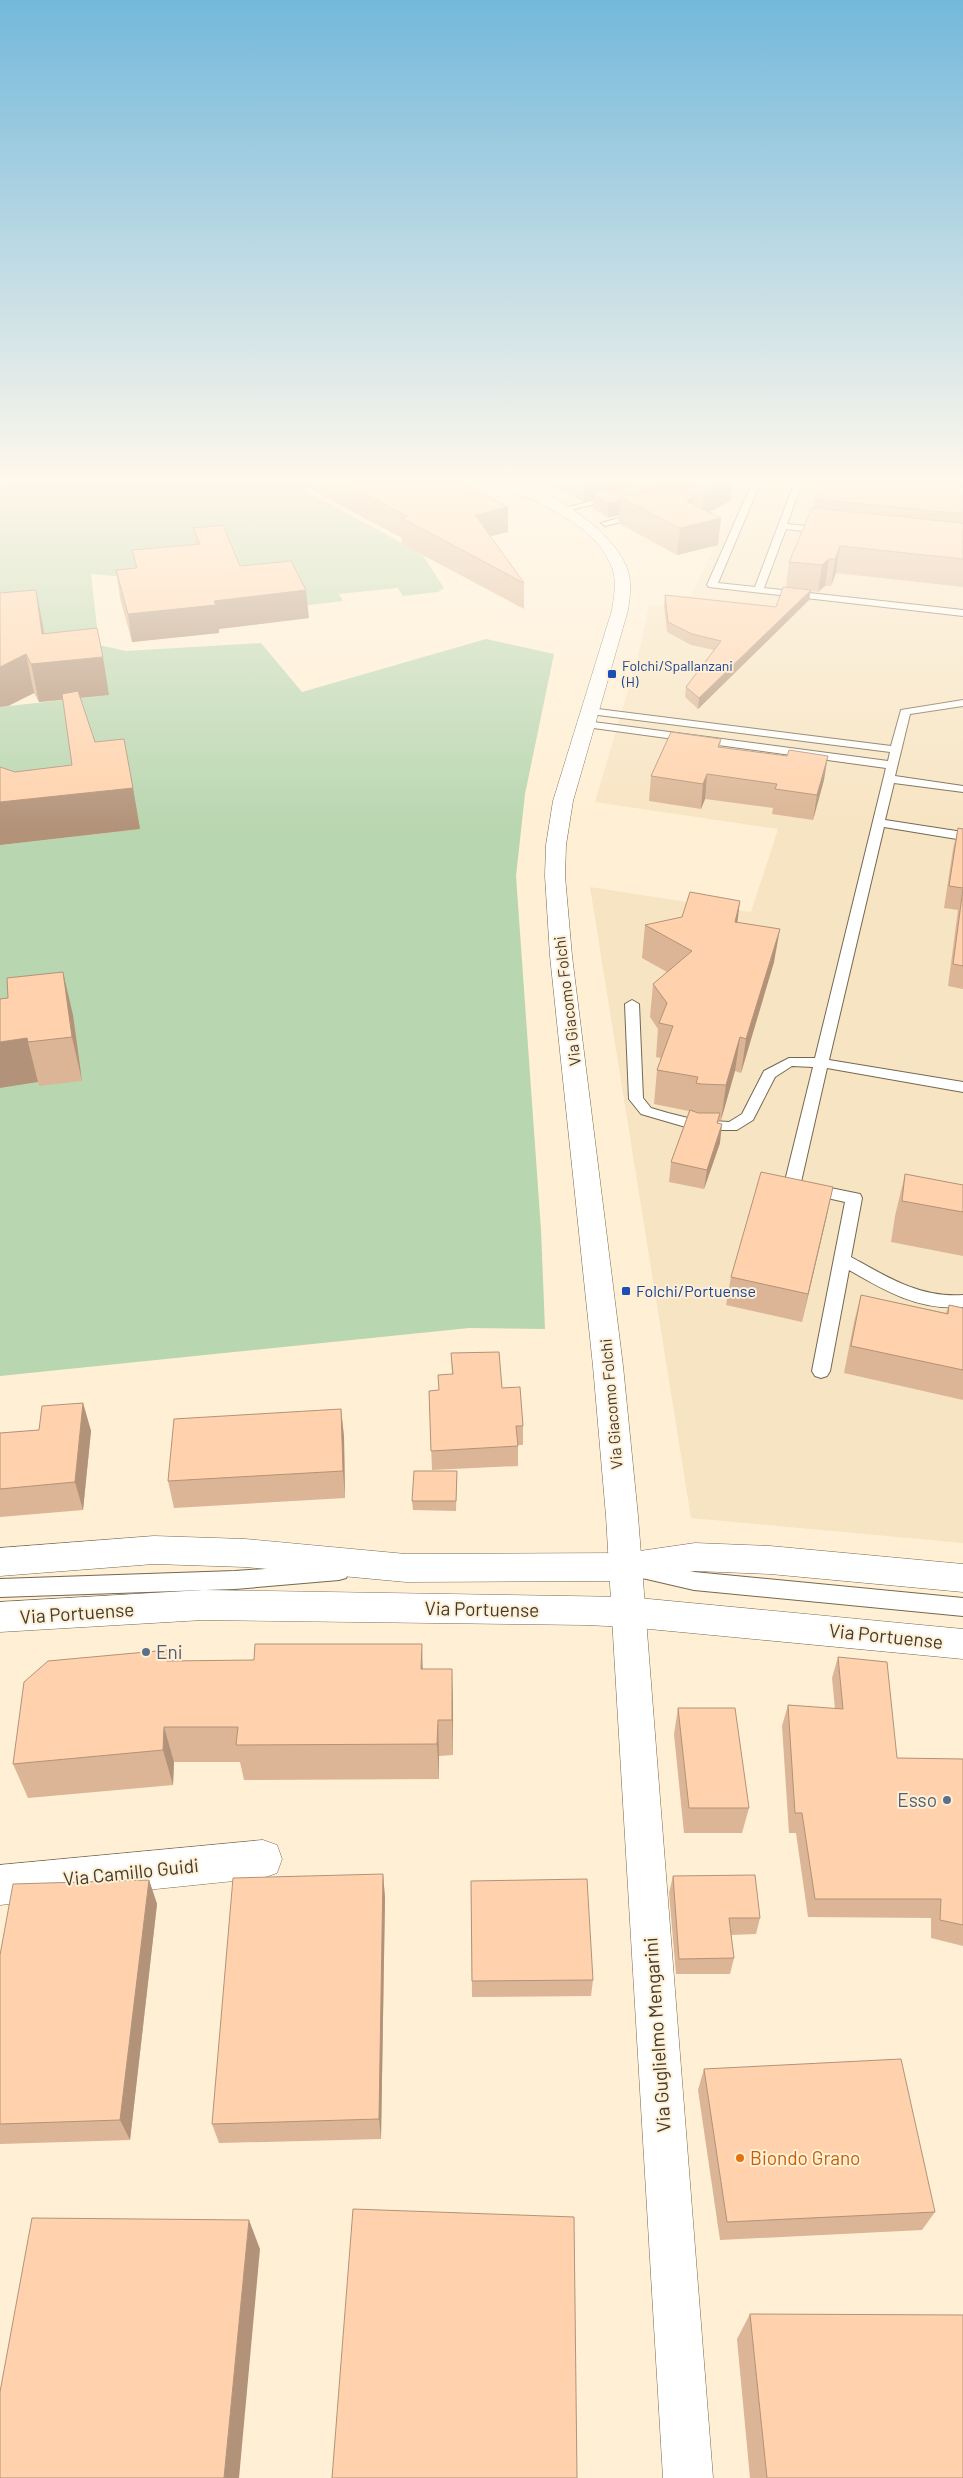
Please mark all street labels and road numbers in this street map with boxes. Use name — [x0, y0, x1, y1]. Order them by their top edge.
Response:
street label: Via Giacomo Folchi — [549, 935, 584, 1067]
street label: Via Giacomo Folchi — [595, 1338, 626, 1470]
street label: Via Portuense — [424, 1596, 540, 1621]
street label: Via Portuense — [19, 1597, 135, 1628]
street label: Via Portuense — [828, 1618, 944, 1653]
street label: Via Camillo Guidi — [62, 1853, 200, 1890]
street label: Via Guglielmo Mengarini — [638, 1937, 675, 2133]

